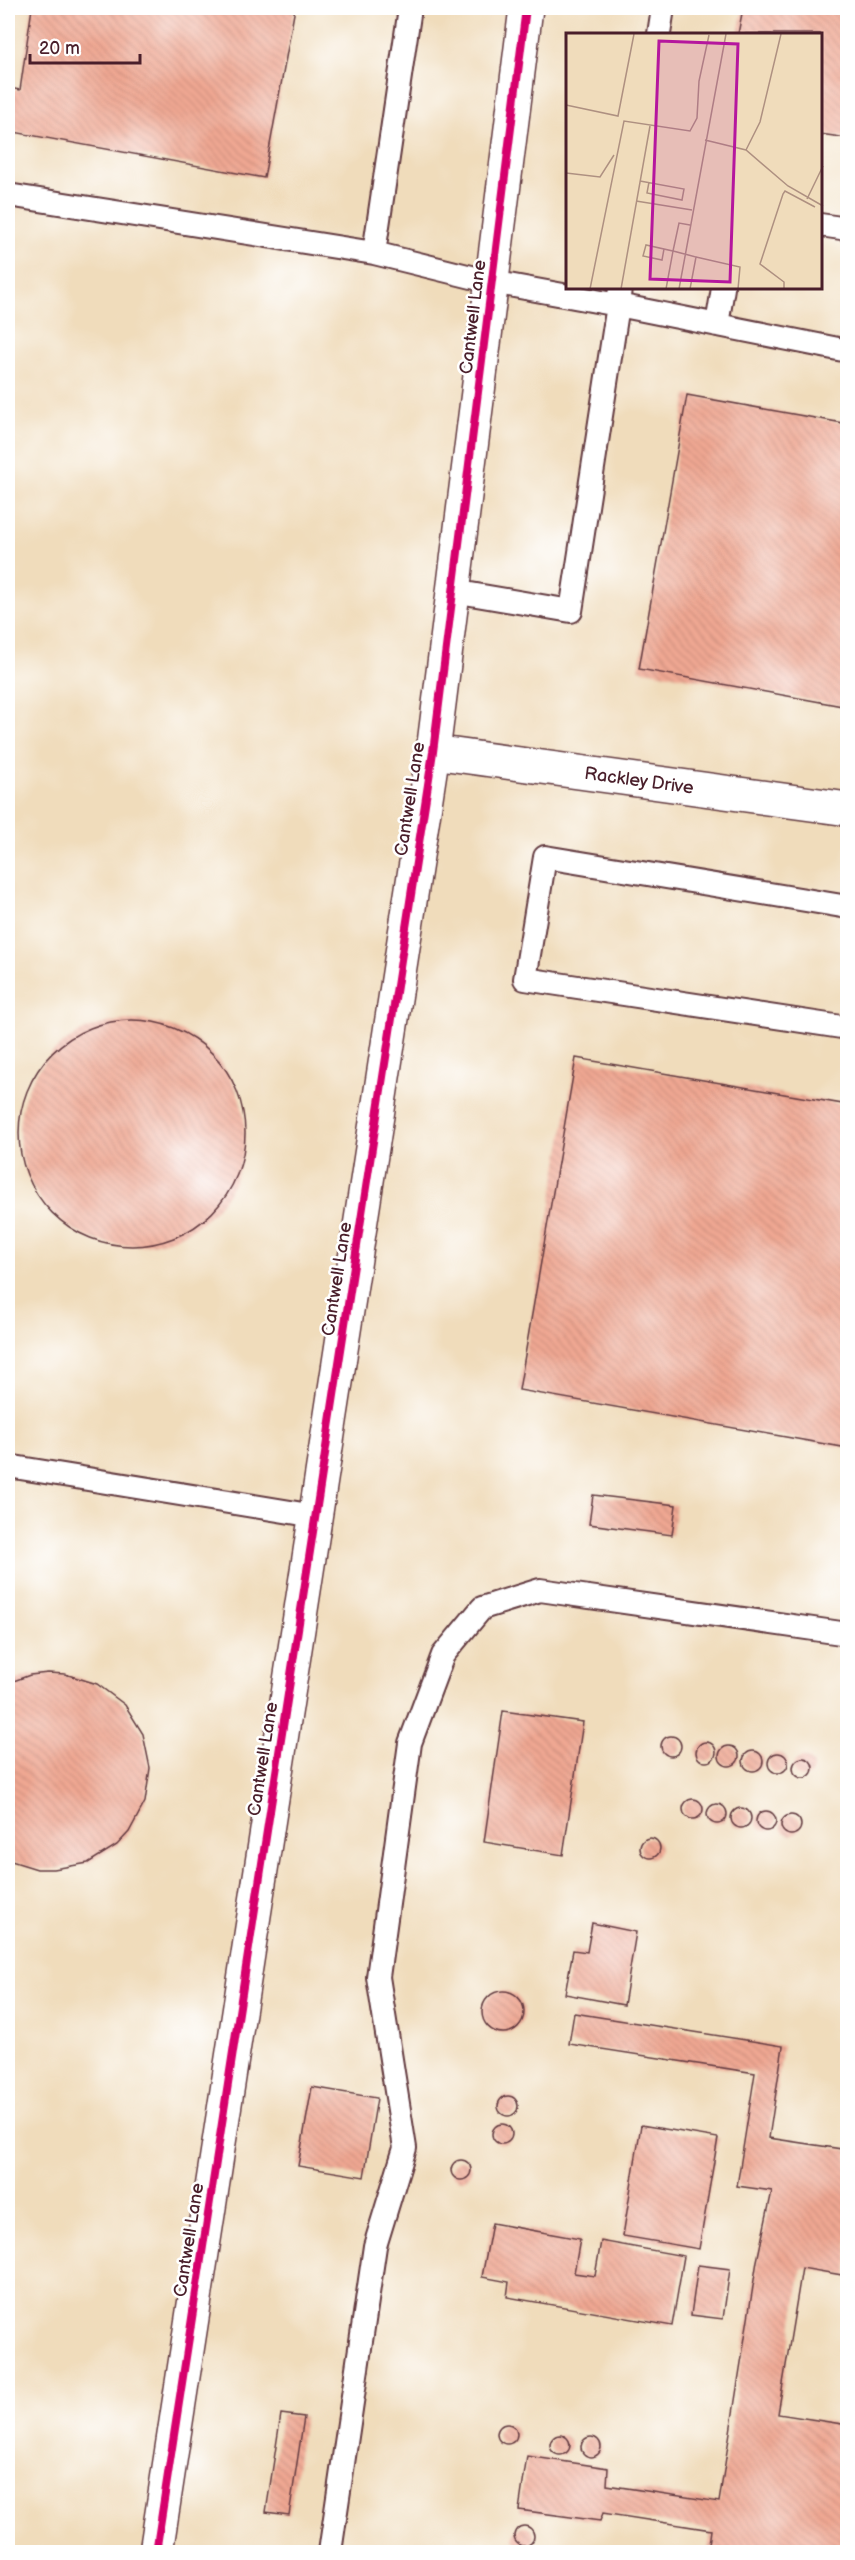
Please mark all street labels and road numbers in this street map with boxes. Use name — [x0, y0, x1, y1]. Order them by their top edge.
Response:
street label: Cantwell Lane — [456, 258, 490, 375]
street label: Cantwell Lane — [391, 740, 429, 857]
street label: Rackley Drive — [583, 762, 695, 798]
street label: Cantwell Lane — [318, 1220, 356, 1337]
street label: Cantwell Lane — [244, 1700, 282, 1817]
street label: Cantwell Lane — [170, 2181, 208, 2298]

